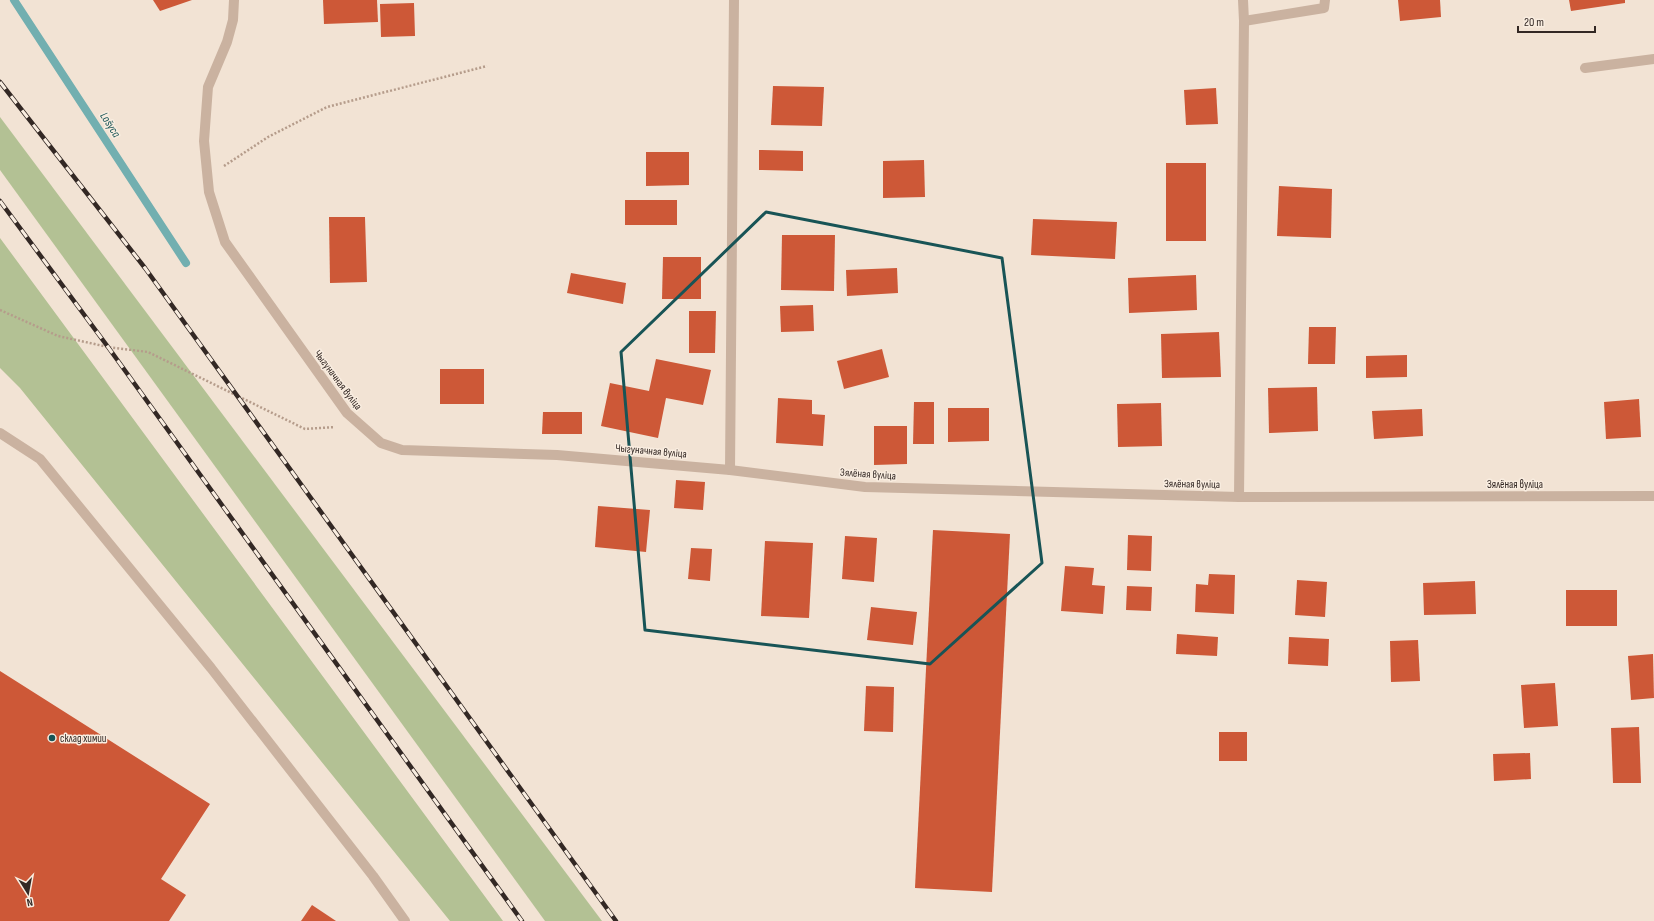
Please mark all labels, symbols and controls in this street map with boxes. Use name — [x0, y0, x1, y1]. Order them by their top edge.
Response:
scale bar — [1518, 8, 1595, 34]
text: 20 m — [1524, 15, 1544, 30]
water label: Lošyca — [96, 110, 124, 141]
street label: Чыгуначная вуліца — [311, 347, 365, 413]
street label: Чыгуначная вуліца — [615, 441, 687, 461]
street label: Зялёная вуліца — [840, 466, 896, 482]
street label: Зялёная вуліца — [1164, 477, 1220, 491]
street label: Зялёная вуліца — [1487, 478, 1543, 491]
place label: склад химии — [60, 732, 107, 745]
marker: склад химии — [47, 733, 57, 743]
north arrow — [8, 873, 48, 913]
text: N — [26, 895, 34, 909]

